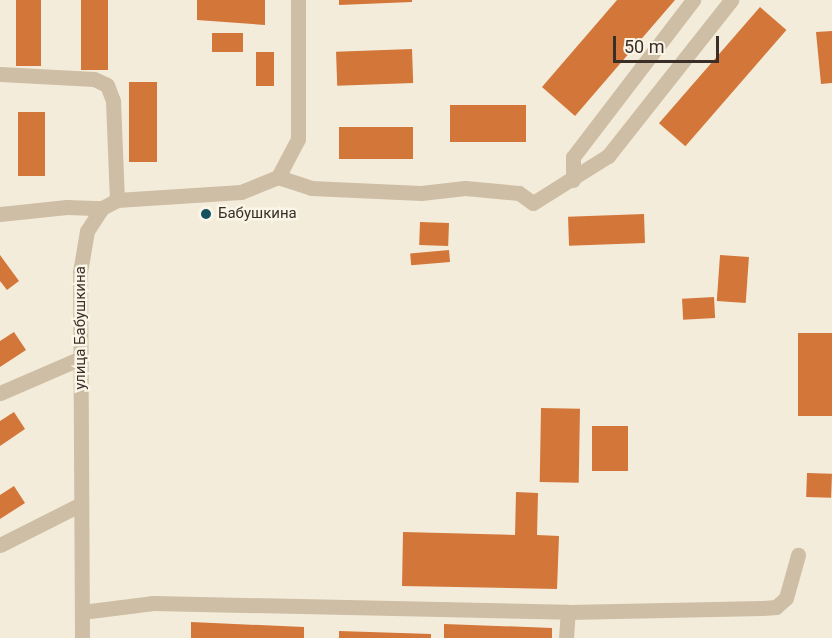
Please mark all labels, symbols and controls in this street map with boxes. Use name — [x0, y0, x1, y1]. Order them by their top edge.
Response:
scale bar — [616, 24, 722, 62]
text: 50 m — [624, 36, 664, 57]
place label: Бабушкина — [218, 205, 297, 223]
marker: Бабушкина — [199, 207, 213, 221]
street label: улица Бабушкина — [72, 266, 90, 390]

